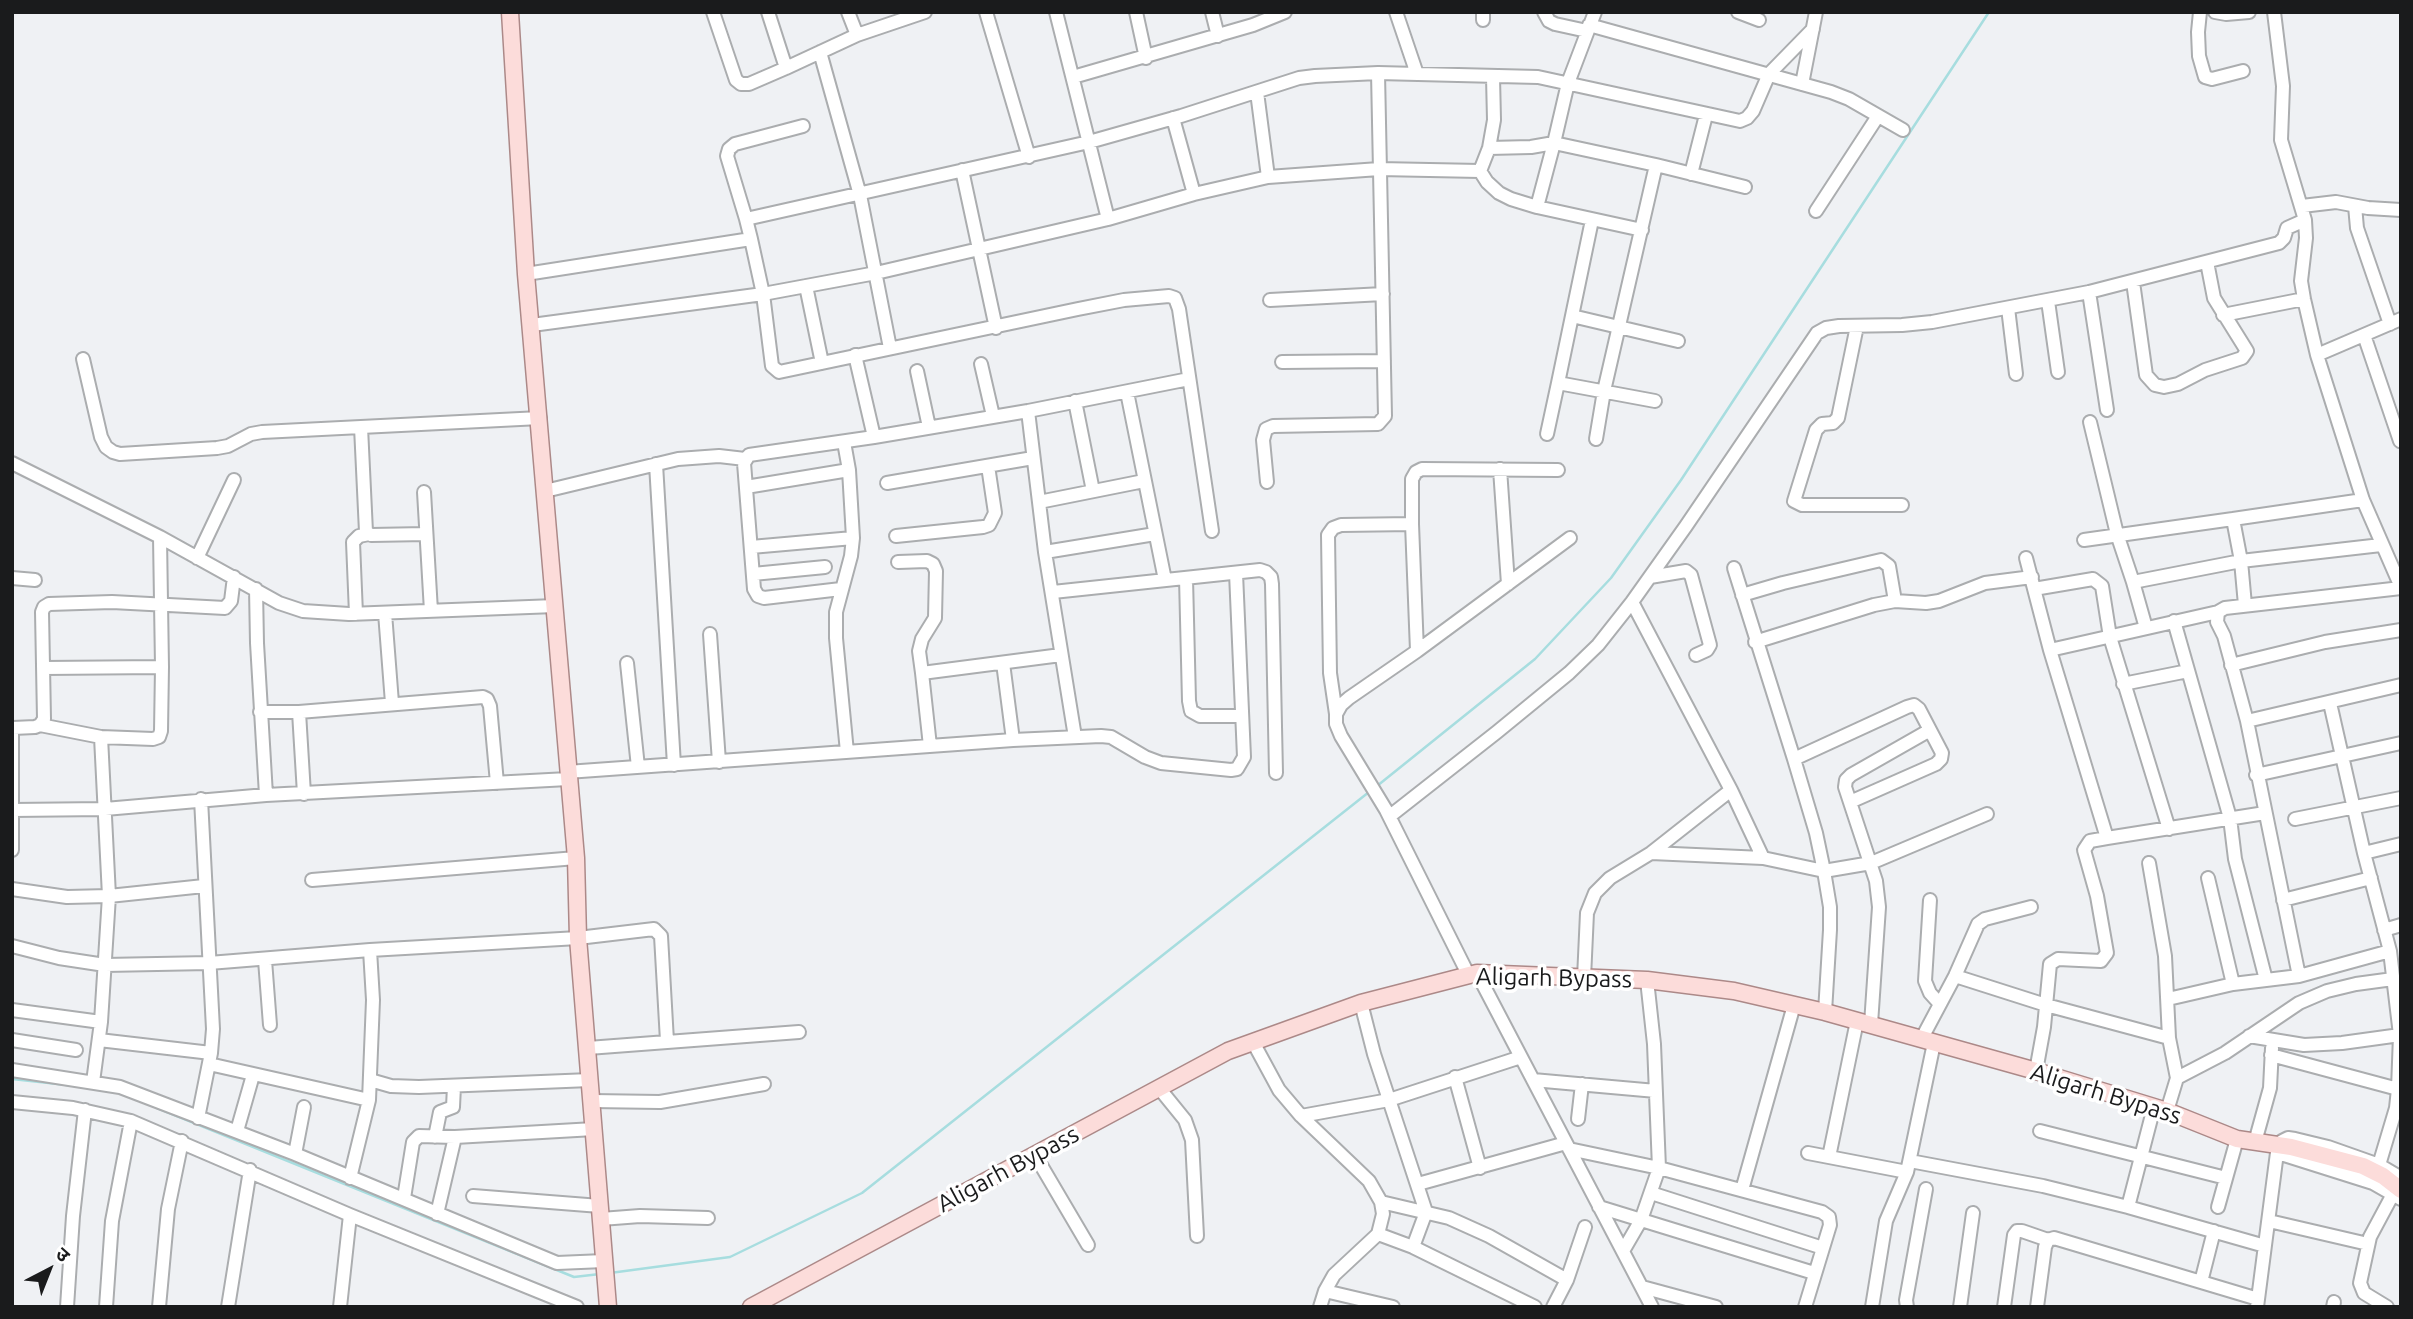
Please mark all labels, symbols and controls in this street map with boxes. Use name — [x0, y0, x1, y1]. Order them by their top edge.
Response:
street label: Aligarh Bypass — [1476, 962, 1632, 994]
street label: Aligarh Bypass — [2027, 1057, 2185, 1131]
street label: Aligarh Bypass — [932, 1120, 1084, 1218]
north arrow — [14, 1235, 84, 1305]
text: उ — [52, 1242, 75, 1266]

